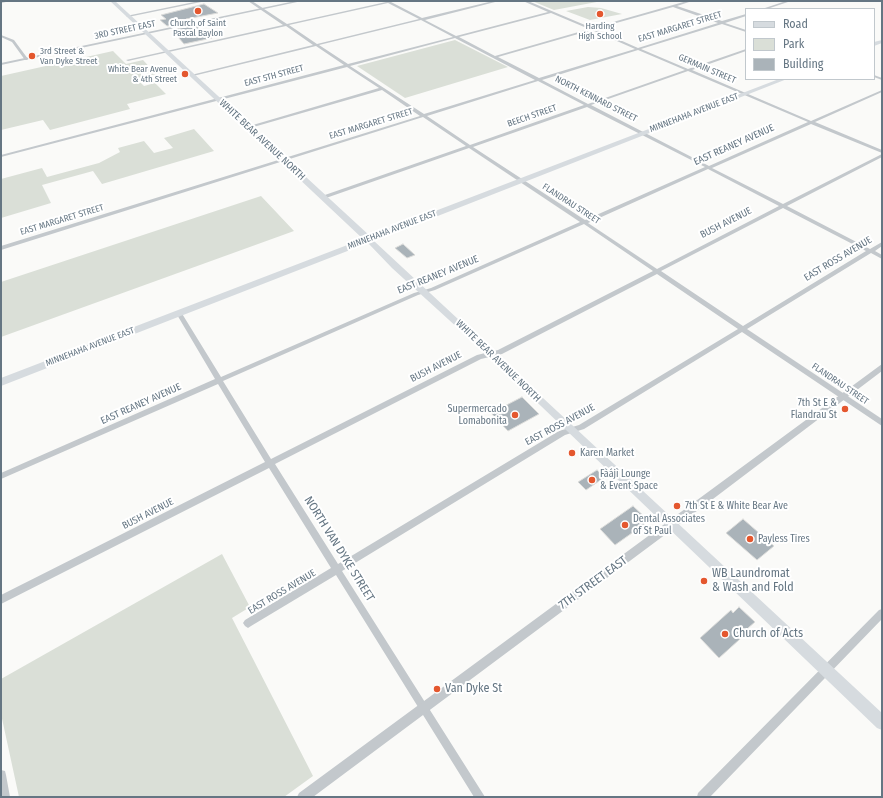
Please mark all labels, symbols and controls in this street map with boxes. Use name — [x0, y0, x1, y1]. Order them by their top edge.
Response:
marker: Church of Saint Pascal Baylon — [193, 6, 203, 16]
legend — [745, 8, 875, 80]
marker: Harding High School — [595, 9, 605, 19]
street label: EAST MARGARET STREET — [637, 9, 723, 45]
text: Road — [783, 17, 808, 31]
street label: 3RD STREET EAST — [94, 18, 156, 42]
place label: Church of Saint Pascal Baylon — [170, 18, 226, 39]
place label: Harding High School — [578, 21, 622, 42]
text: Park — [783, 37, 804, 51]
place label: 3rd Street & Van Dyke Street — [40, 46, 98, 67]
marker: 3rd Street & Van Dyke Street — [27, 51, 37, 61]
street label: GERMAIN STREET — [677, 52, 737, 86]
text: Building — [783, 57, 823, 71]
street label: EAST 5TH STREET — [243, 63, 305, 89]
place label: White Bear Avenue & 4th Street — [108, 64, 177, 85]
marker: White Bear Avenue & 4th Street — [180, 69, 190, 79]
street label: NORTH KENNARD STREET — [553, 74, 639, 124]
street label: MINNEHAHA AVENUE EAST — [648, 91, 740, 135]
street label: WHITE BEAR AVENUE NORTH — [216, 97, 308, 183]
street label: BEECH STREET — [506, 103, 558, 129]
street label: EAST MARGARET STREET — [328, 106, 414, 142]
street label: EAST REANEY AVENUE — [692, 122, 776, 168]
street label: FLANDRAU STREET — [540, 181, 602, 227]
street label: EAST MARGARET STREET — [19, 202, 105, 238]
street label: BUSH AVENUE — [698, 205, 754, 241]
street label: MINNEHAHA AVENUE EAST — [346, 208, 438, 252]
street label: EAST ROSS AVENUE — [802, 234, 874, 284]
street label: EAST REANEY AVENUE — [396, 253, 480, 297]
street label: WHITE BEAR AVENUE NORTH — [453, 317, 543, 405]
street label: MINNEHAHA AVENUE EAST — [44, 325, 136, 369]
street label: BUSH AVENUE — [408, 349, 464, 385]
street label: FLANDRAU STREET — [810, 361, 870, 407]
street label: EAST REANEY AVENUE — [99, 381, 183, 427]
place label: 7th St E & Flandrau St — [791, 397, 837, 420]
street label: EAST ROSS AVENUE — [523, 402, 597, 448]
place label: Supermercado Lomabonita — [448, 403, 507, 426]
marker: 7th St E & Flandrau St — [840, 404, 850, 414]
marker: Supermercado Lomabonita — [510, 410, 520, 420]
place label: Karen Market — [580, 447, 634, 459]
marker: Karen Market — [567, 448, 577, 458]
place label: Fàájì Lounge & Event Space — [600, 468, 658, 492]
marker: Fàájì Lounge & Event Space — [587, 475, 597, 485]
street label: NORTH VAN DYKE STREET — [301, 494, 377, 604]
street label: BUSH AVENUE — [120, 496, 176, 532]
place label: 7th St E & White Bear Ave — [685, 500, 788, 512]
marker: 7th St E & White Bear Ave — [672, 501, 682, 511]
place label: Dental Associates of St Paul — [633, 513, 705, 536]
marker: Dental Associates of St Paul — [620, 520, 630, 530]
place label: Payless Tires — [758, 533, 810, 545]
marker: Payless Tires — [745, 534, 755, 544]
street label: 7TH STREET EAST — [556, 553, 630, 613]
street label: EAST ROSS AVENUE — [246, 567, 318, 617]
place label: WB Laundromat & Wash and Fold — [712, 567, 794, 595]
marker: WB Laundromat & Wash and Fold — [699, 576, 709, 586]
place label: Church of Acts — [733, 627, 803, 641]
marker: Church of Acts — [720, 629, 730, 639]
place label: Van Dyke St — [445, 682, 502, 696]
marker: Van Dyke St — [432, 684, 442, 694]

